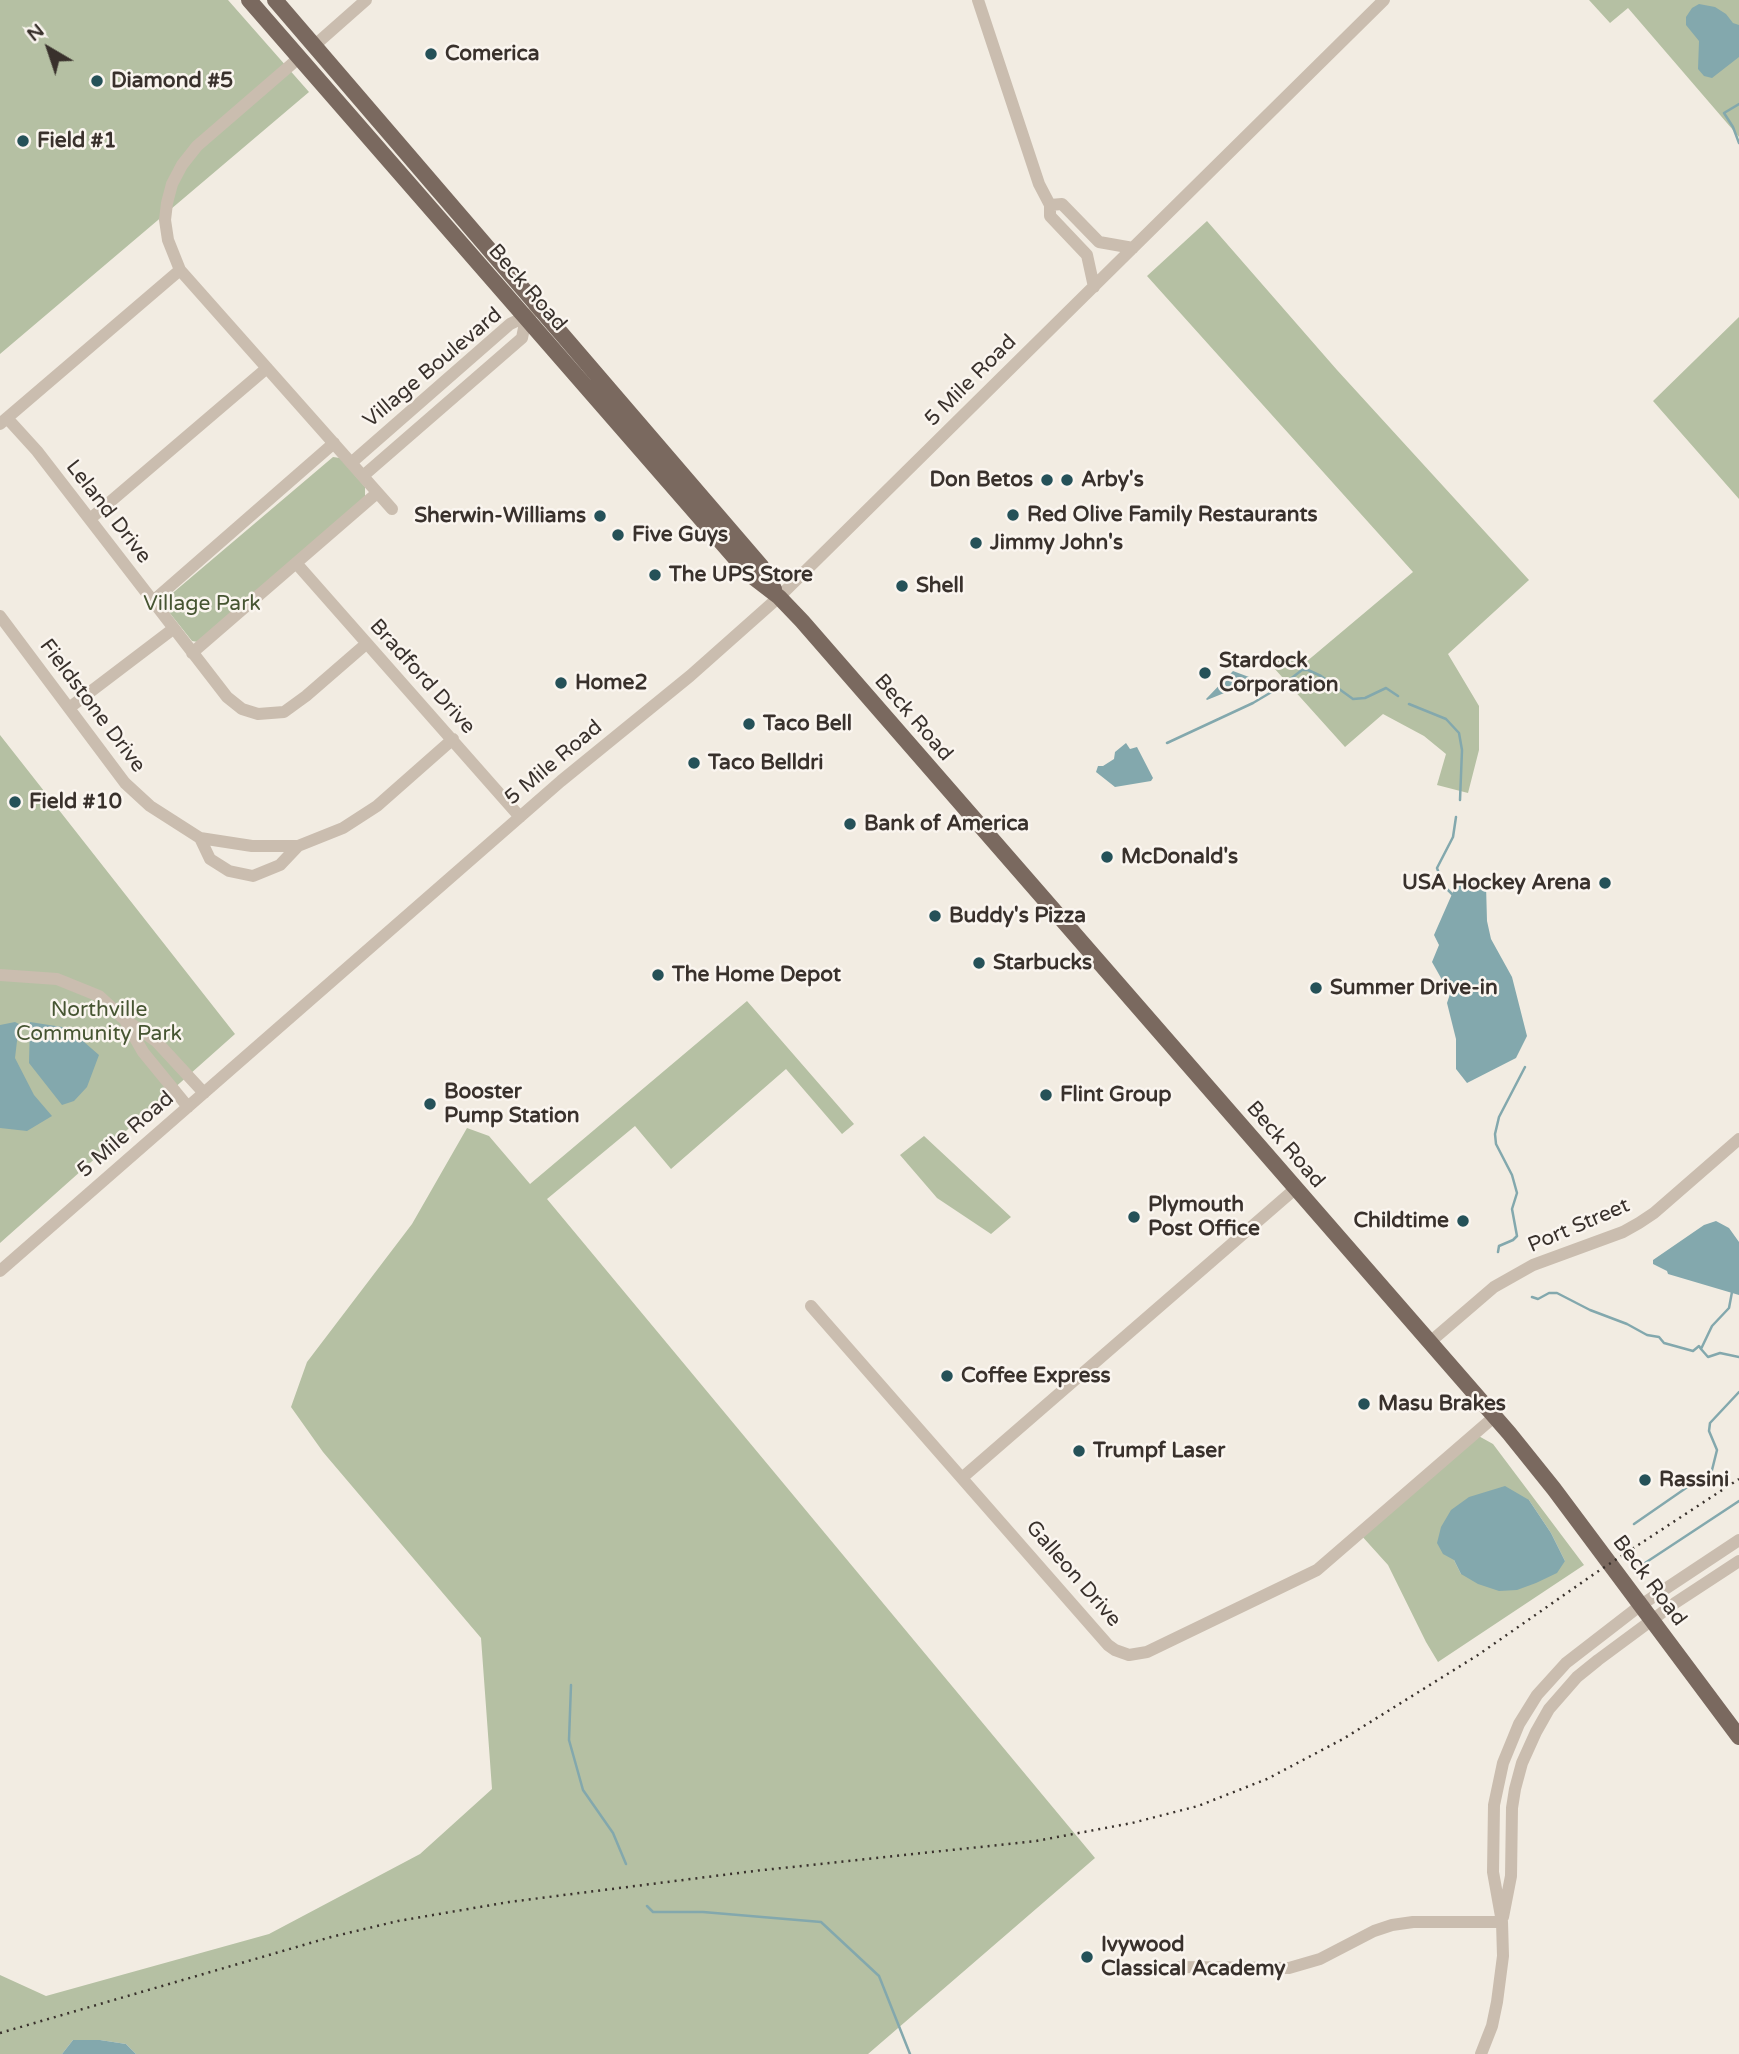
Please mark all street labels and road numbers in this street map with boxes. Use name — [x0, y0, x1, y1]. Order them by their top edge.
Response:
street label: Beck Road — [482, 239, 572, 337]
street label: Village Boulevard — [359, 303, 507, 433]
street label: 5 Mile Road — [920, 330, 1022, 432]
street label: Leland Drive — [60, 455, 156, 569]
street label: Bradford Drive — [364, 614, 480, 740]
street label: Fieldstone Drive — [34, 634, 150, 778]
street label: Beck Road — [868, 669, 958, 767]
street label: 5 Mile Road — [500, 715, 608, 811]
street label: 5 Mile Road — [73, 1086, 179, 1184]
street label: Beck Road — [1240, 1096, 1330, 1194]
street label: Port Street — [1524, 1193, 1634, 1259]
street label: Galleon Drive — [1020, 1516, 1126, 1632]
street label: Beck Road — [1607, 1531, 1691, 1631]

